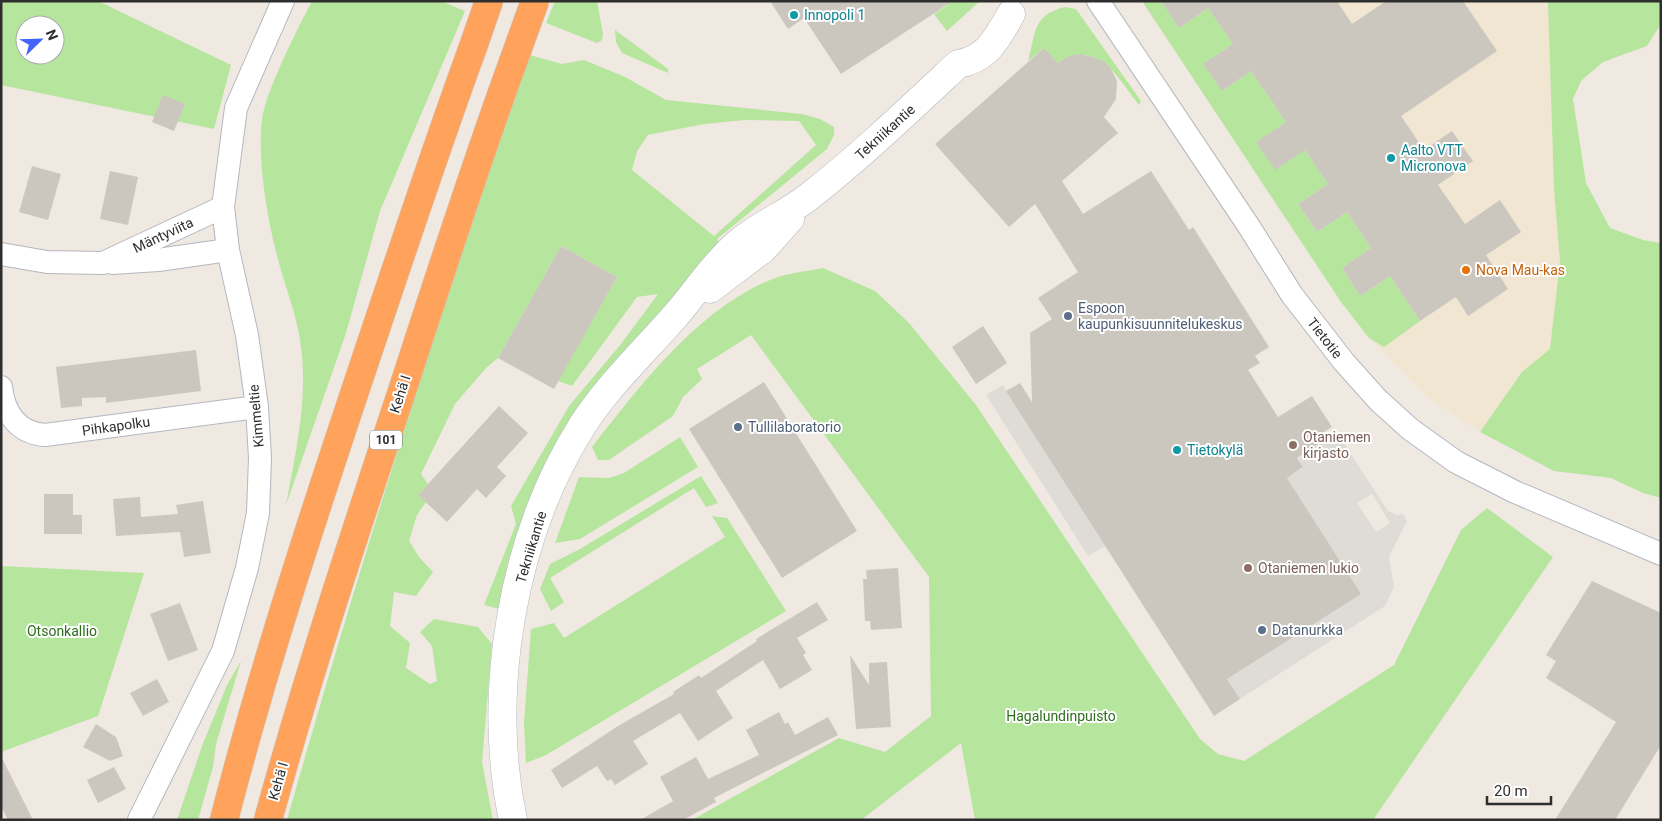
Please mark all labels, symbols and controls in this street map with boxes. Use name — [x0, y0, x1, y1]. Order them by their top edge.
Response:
place label: Innopoli 1 — [804, 7, 865, 23]
marker: Innopoli 1 — [788, 9, 800, 21]
north arrow — [15, 15, 65, 65]
text: N — [43, 27, 61, 43]
street label: Tekniikantie — [852, 101, 918, 163]
place label: Aalto VTT Micronova — [1401, 142, 1466, 174]
marker: Aalto VTT Micronova — [1385, 152, 1397, 164]
street label: Mäntyviita — [130, 214, 196, 256]
place label: Nova Mau-kas — [1476, 262, 1565, 278]
marker: Nova Mau-kas — [1460, 264, 1472, 276]
place label: Espoon kaupunkisuunnitelukeskus — [1078, 300, 1243, 332]
marker: Espoon kaupunkisuunnitelukeskus — [1062, 310, 1074, 322]
street label: Tietotie — [1304, 315, 1346, 361]
street label: Kehä I — [386, 373, 414, 415]
street label: Kimmeltie — [245, 384, 267, 448]
street label: Pihkapolku — [81, 413, 151, 439]
place label: Tullilaboratorio — [748, 419, 841, 435]
marker: Tullilaboratorio — [732, 421, 744, 433]
place label: Otaniemen kirjasto — [1303, 429, 1371, 461]
road number: 101 — [370, 430, 402, 450]
marker: Otaniemen kirjasto — [1287, 439, 1299, 451]
place label: Tietokylä — [1187, 442, 1243, 458]
marker: Tietokylä — [1171, 444, 1183, 456]
street label: Tekniikantie — [512, 509, 550, 585]
place label: Otaniemen lukio — [1258, 560, 1359, 576]
marker: Otaniemen lukio — [1242, 562, 1254, 574]
place label: Datanurkka — [1272, 622, 1343, 638]
park label: Otsonkallio — [27, 623, 97, 639]
marker: Datanurkka — [1256, 624, 1268, 636]
park label: Hagalundinpuisto — [1006, 708, 1116, 724]
street label: Kehä I — [265, 760, 291, 802]
scale bar — [1487, 774, 1551, 806]
text: 20 m — [1494, 782, 1528, 800]

